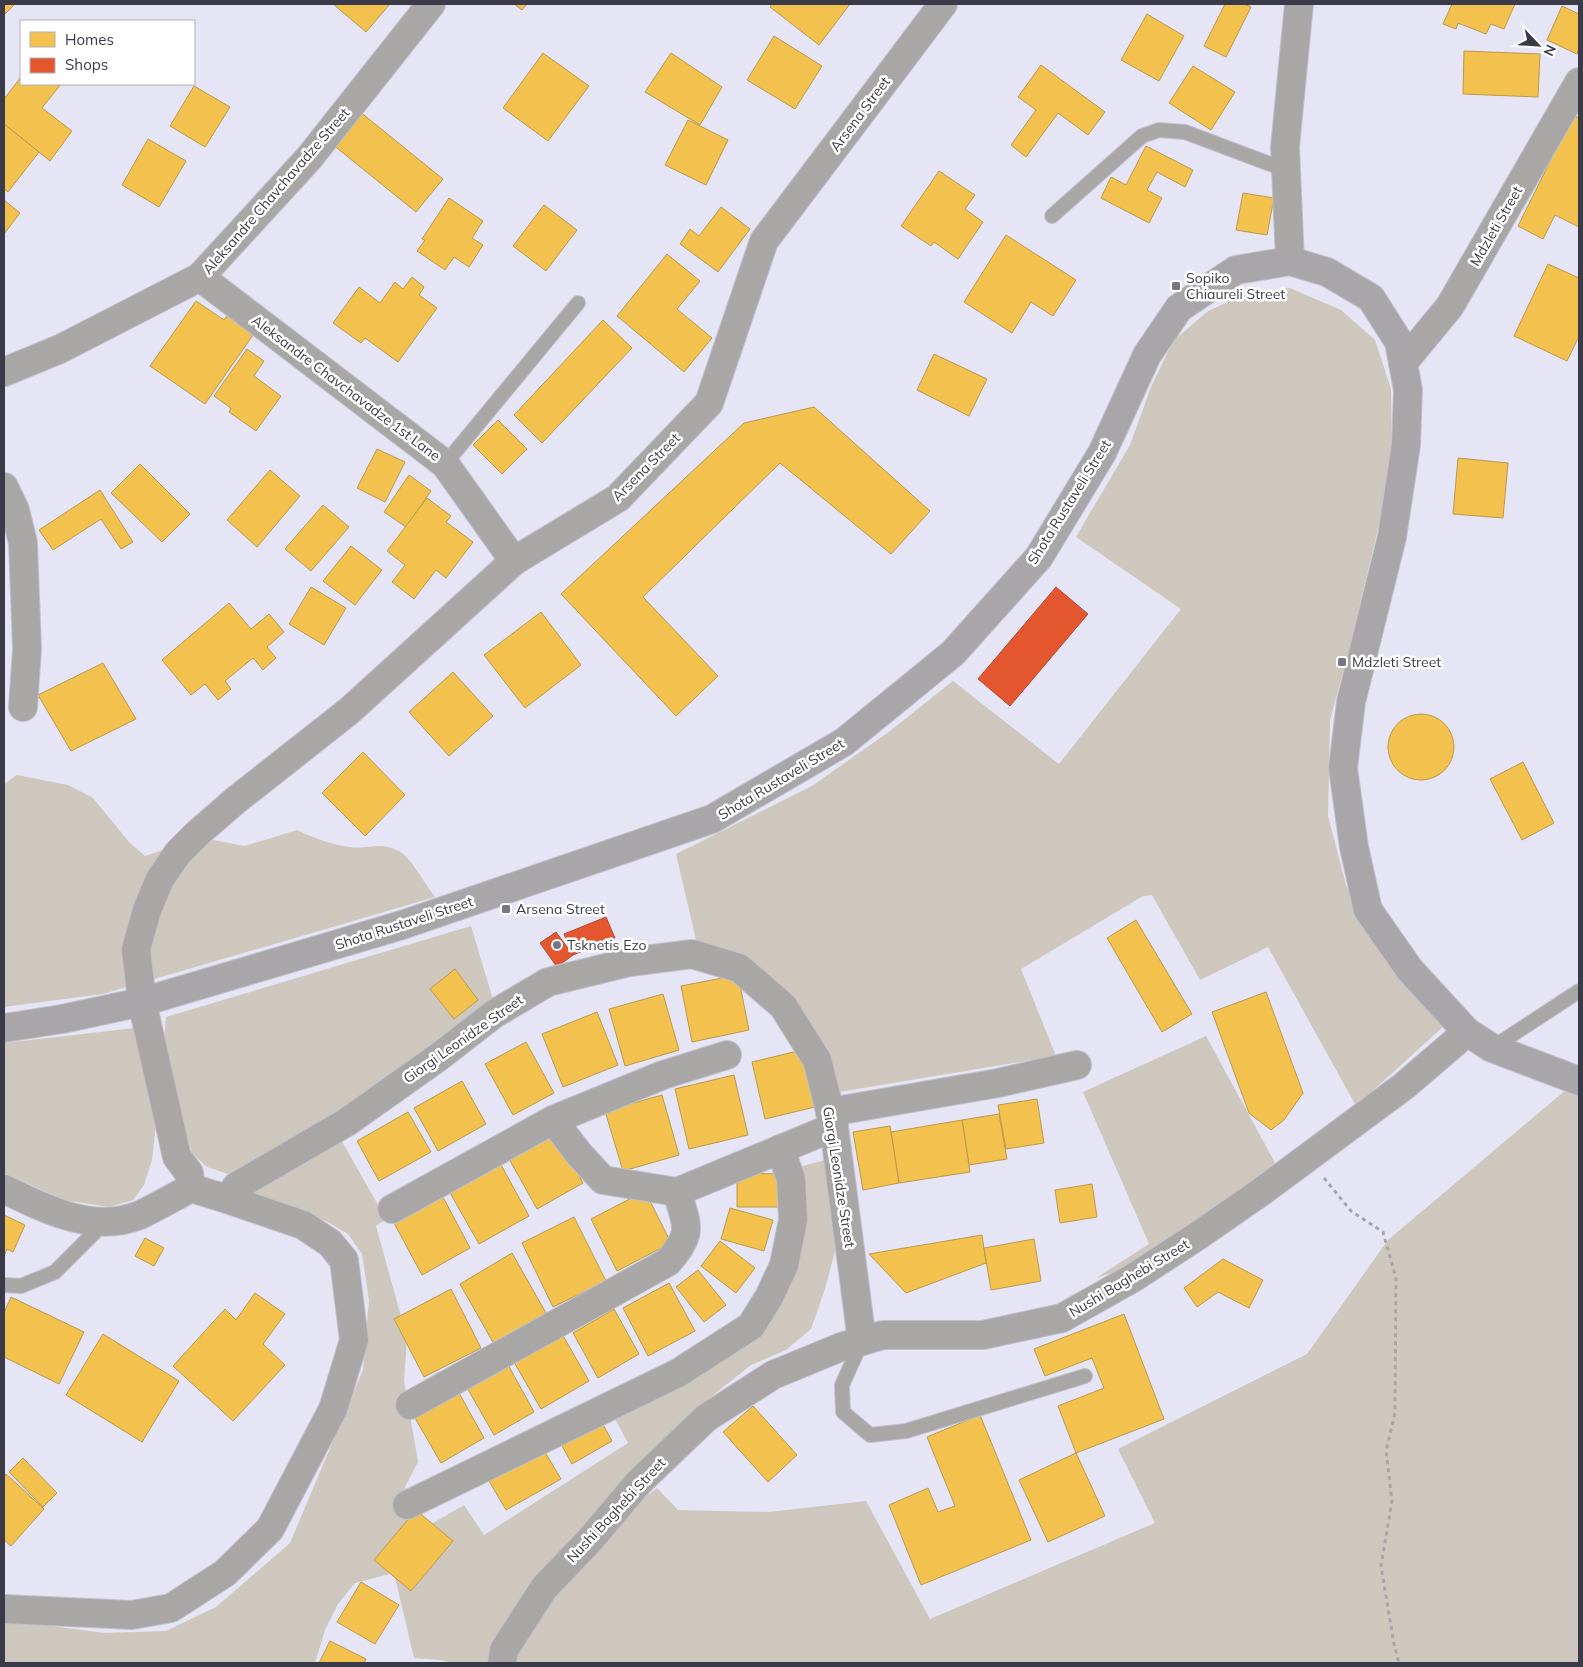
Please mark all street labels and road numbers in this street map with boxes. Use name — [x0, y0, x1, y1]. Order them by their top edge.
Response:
street label: Arsena Street — [826, 73, 894, 155]
street label: Aleksandre Chavchavadze Street — [199, 104, 353, 278]
street label: Mdzleti Street — [1466, 183, 1526, 269]
street label: Aleksandre Chavchavadze 1st Lane — [248, 311, 444, 465]
street label: Arsena Street — [608, 429, 684, 505]
street label: Shota Rustaveli Street — [1023, 436, 1115, 568]
street label: Shota Rustaveli Street — [715, 734, 847, 824]
street label: Shota Rustaveli Street — [333, 892, 475, 954]
street label: Giorgi Leonidze Street — [400, 991, 526, 1087]
street label: Giorgi Leonidze Street — [819, 1105, 859, 1249]
street label: Nushi Baghebi Street — [1066, 1235, 1192, 1321]
street label: Nushi Baghebi Street — [563, 1454, 669, 1566]

